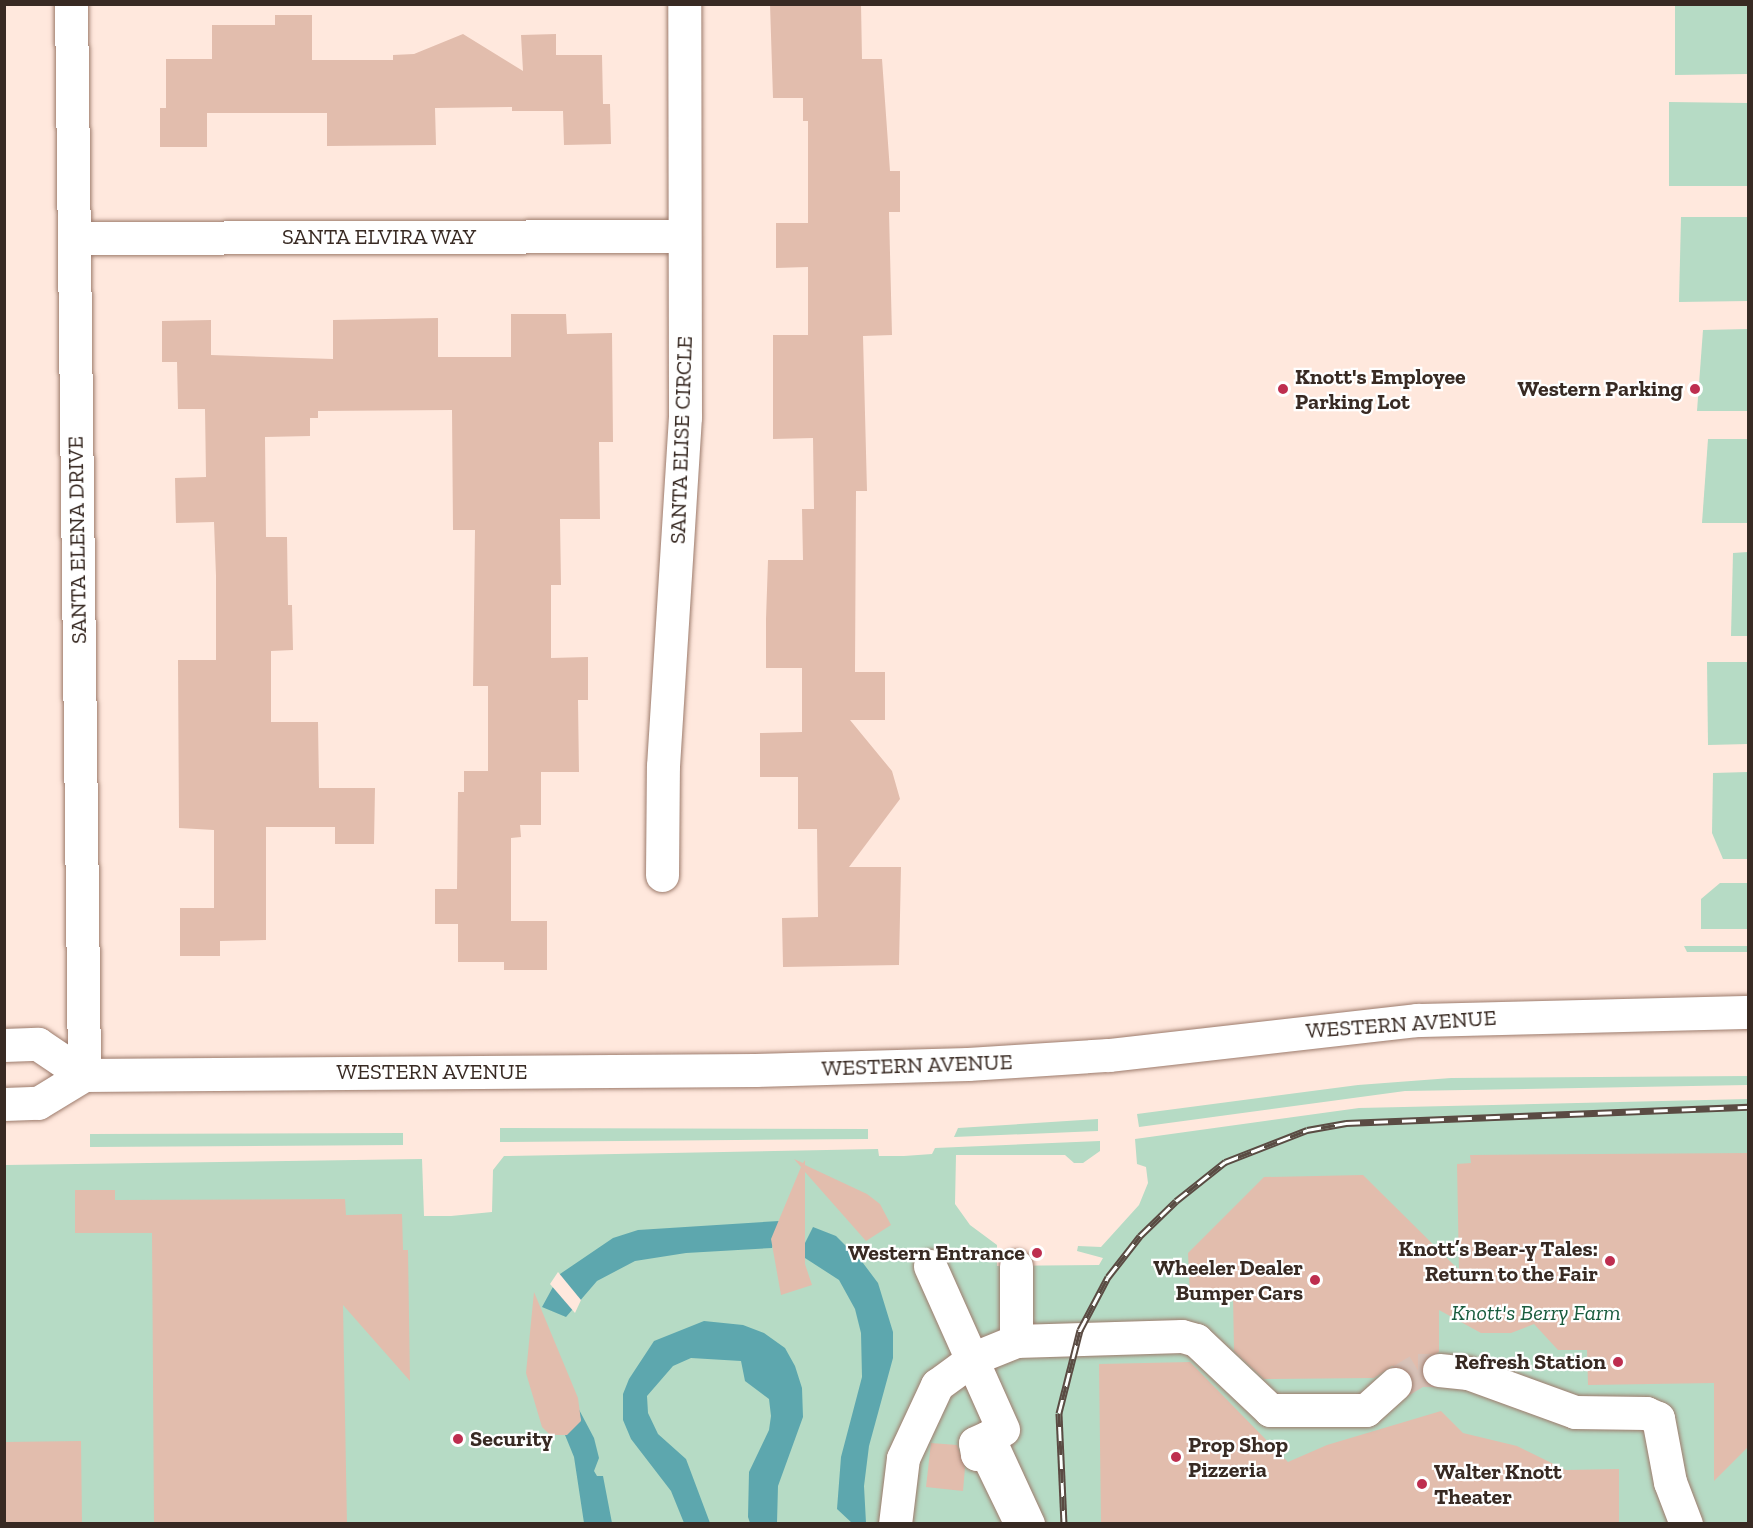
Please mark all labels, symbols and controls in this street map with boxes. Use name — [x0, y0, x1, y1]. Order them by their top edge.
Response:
street label: SANTA ELVIRA WAY — [281, 224, 477, 250]
street label: SANTA ELISE CIRCLE — [664, 335, 698, 545]
place label: Knott's Employee Parking Lot — [1295, 363, 1466, 414]
place label: Western Parking — [1518, 376, 1683, 402]
marker: Knott's Employee Parking Lot — [1276, 382, 1290, 396]
marker: Western Parking — [1688, 382, 1702, 396]
street label: SANTA ELENA DRIVE — [62, 435, 92, 645]
street label: WESTERN AVENUE — [1305, 1004, 1497, 1044]
street label: WESTERN AVENUE — [821, 1048, 1013, 1082]
street label: WESTERN AVENUE — [336, 1059, 528, 1085]
place label: Knott’s Bear-y Tales: Return to the Fair — [1398, 1235, 1598, 1286]
place label: Western Entrance — [848, 1240, 1025, 1266]
marker: Western Entrance — [1030, 1246, 1044, 1260]
place label: Wheeler Dealer Bumper Cars — [1153, 1254, 1303, 1306]
marker: Knott’s Bear-y Tales: Return to the Fair — [1603, 1254, 1617, 1268]
marker: Wheeler Dealer Bumper Cars — [1308, 1273, 1322, 1287]
park label: Knott's Berry Farm — [1451, 1300, 1621, 1326]
place label: Refresh Station — [1455, 1349, 1606, 1375]
marker: Refresh Station — [1611, 1355, 1625, 1369]
place label: Security — [470, 1426, 553, 1452]
place label: Prop Shop Pizzeria — [1188, 1431, 1288, 1482]
marker: Security — [451, 1432, 465, 1446]
marker: Prop Shop Pizzeria — [1169, 1450, 1183, 1464]
place label: Walter Knott Theater — [1434, 1458, 1562, 1510]
marker: Walter Knott Theater — [1415, 1477, 1429, 1491]

